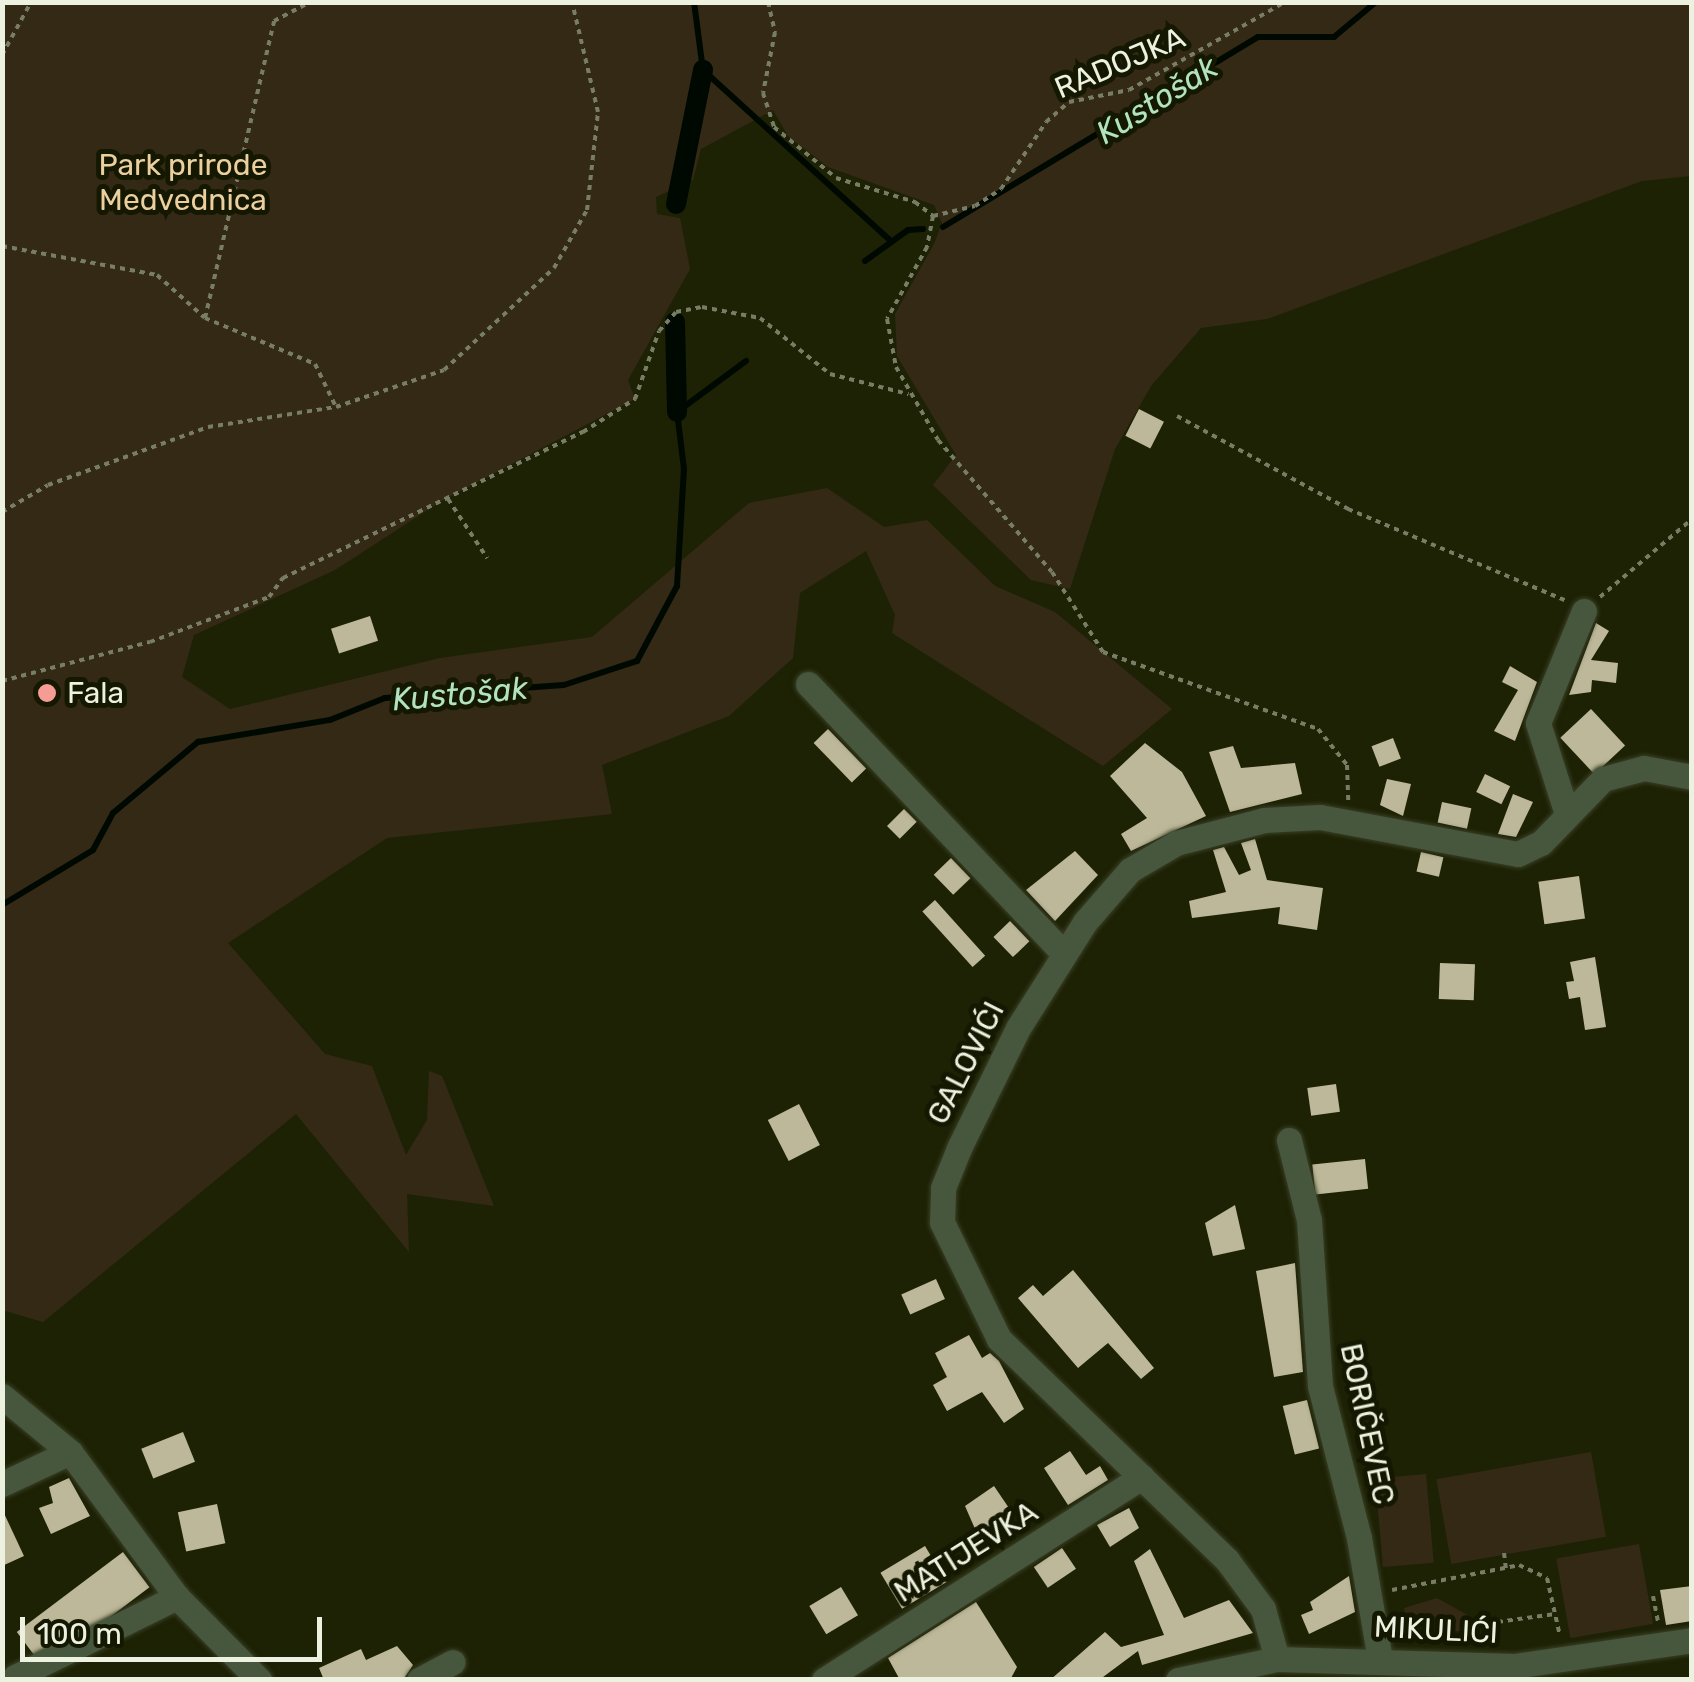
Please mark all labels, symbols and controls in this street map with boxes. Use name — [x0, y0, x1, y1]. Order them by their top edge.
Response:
street label: RADOJKA — [1050, 19, 1190, 107]
water label: Kustošak — [1089, 48, 1225, 152]
park label: Park prirode Medvednica — [98, 147, 268, 218]
water label: Kustošak — [391, 669, 529, 719]
place label: Fala — [67, 675, 124, 711]
marker: Fala — [36, 682, 58, 704]
street label: GALOVIĆI — [920, 996, 1012, 1130]
street label: BORIČEVEC — [1332, 1340, 1402, 1508]
street label: MATIJEVKA — [888, 1494, 1044, 1610]
scale bar — [25, 1597, 328, 1659]
street label: MIKULIĆI — [1373, 1609, 1499, 1651]
text: 100 m — [37, 1616, 122, 1652]

